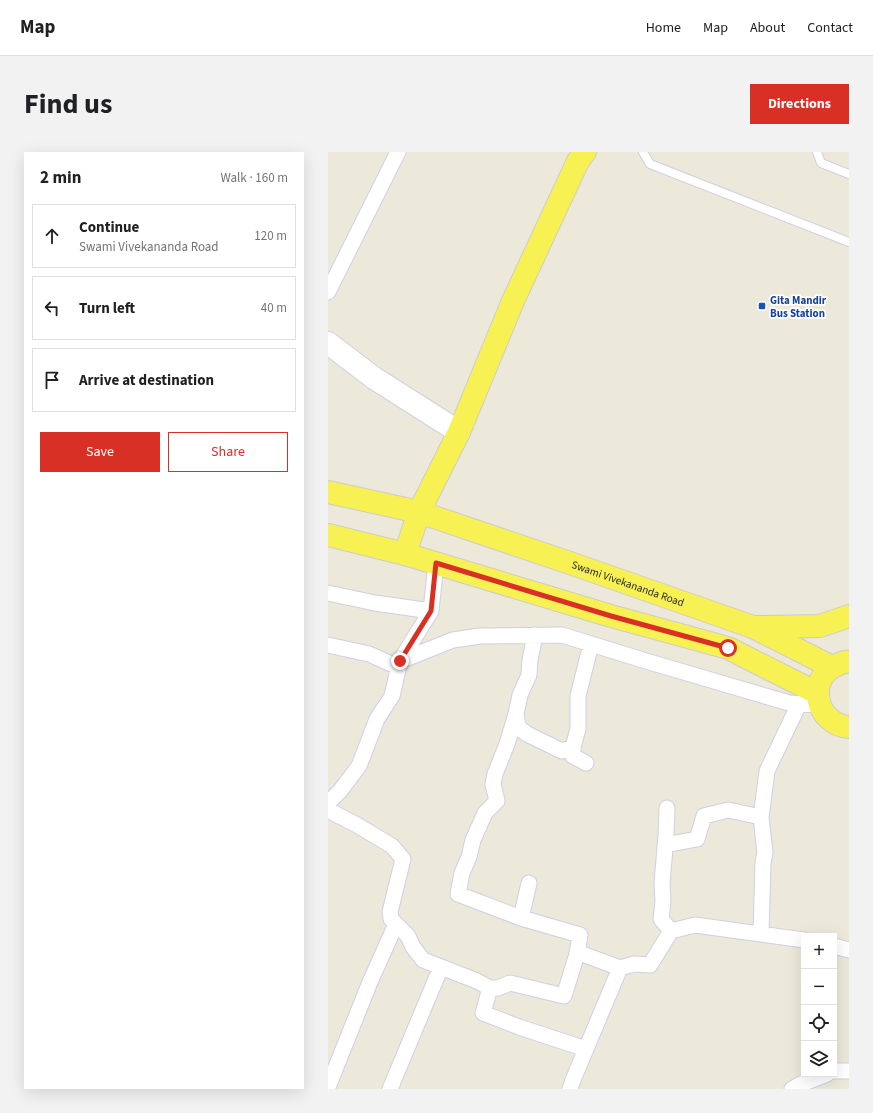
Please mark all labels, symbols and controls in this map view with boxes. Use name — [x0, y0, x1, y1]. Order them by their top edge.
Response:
text: Map — [20, 14, 55, 41]
text: Home — [646, 18, 681, 38]
text: Map — [703, 18, 728, 38]
text: About — [750, 18, 785, 38]
text: Contact — [807, 18, 853, 38]
text: Find us — [24, 84, 112, 124]
button: Directions — [750, 84, 849, 124]
text: 2 min — [40, 166, 81, 190]
text: Walk · 160 m — [220, 169, 288, 187]
text: Continue — [79, 217, 139, 238]
icon: ahead — [41, 225, 63, 247]
text: 120 m — [254, 227, 287, 245]
text: Swami Vivekananda Road — [79, 238, 219, 256]
place label: Gita Mandir Bus Station — [770, 293, 827, 321]
icon: left — [41, 297, 63, 319]
text: Turn left — [79, 298, 135, 319]
text: 40 m — [261, 299, 287, 317]
marker: Gita Mandir Bus Station — [757, 301, 767, 311]
icon: arrive — [41, 369, 63, 391]
text: Arrive at destination — [79, 370, 214, 391]
button: Save — [40, 432, 160, 472]
button: Share — [168, 432, 288, 472]
street label: Swami Vivekananda Road — [570, 557, 686, 610]
route start — [719, 639, 737, 657]
route end — [391, 652, 409, 670]
map controls — [801, 933, 837, 1077]
button: + — [801, 933, 837, 969]
button: − — [801, 969, 837, 1005]
button: locate — [801, 1005, 837, 1041]
button: layers — [801, 1041, 837, 1077]

